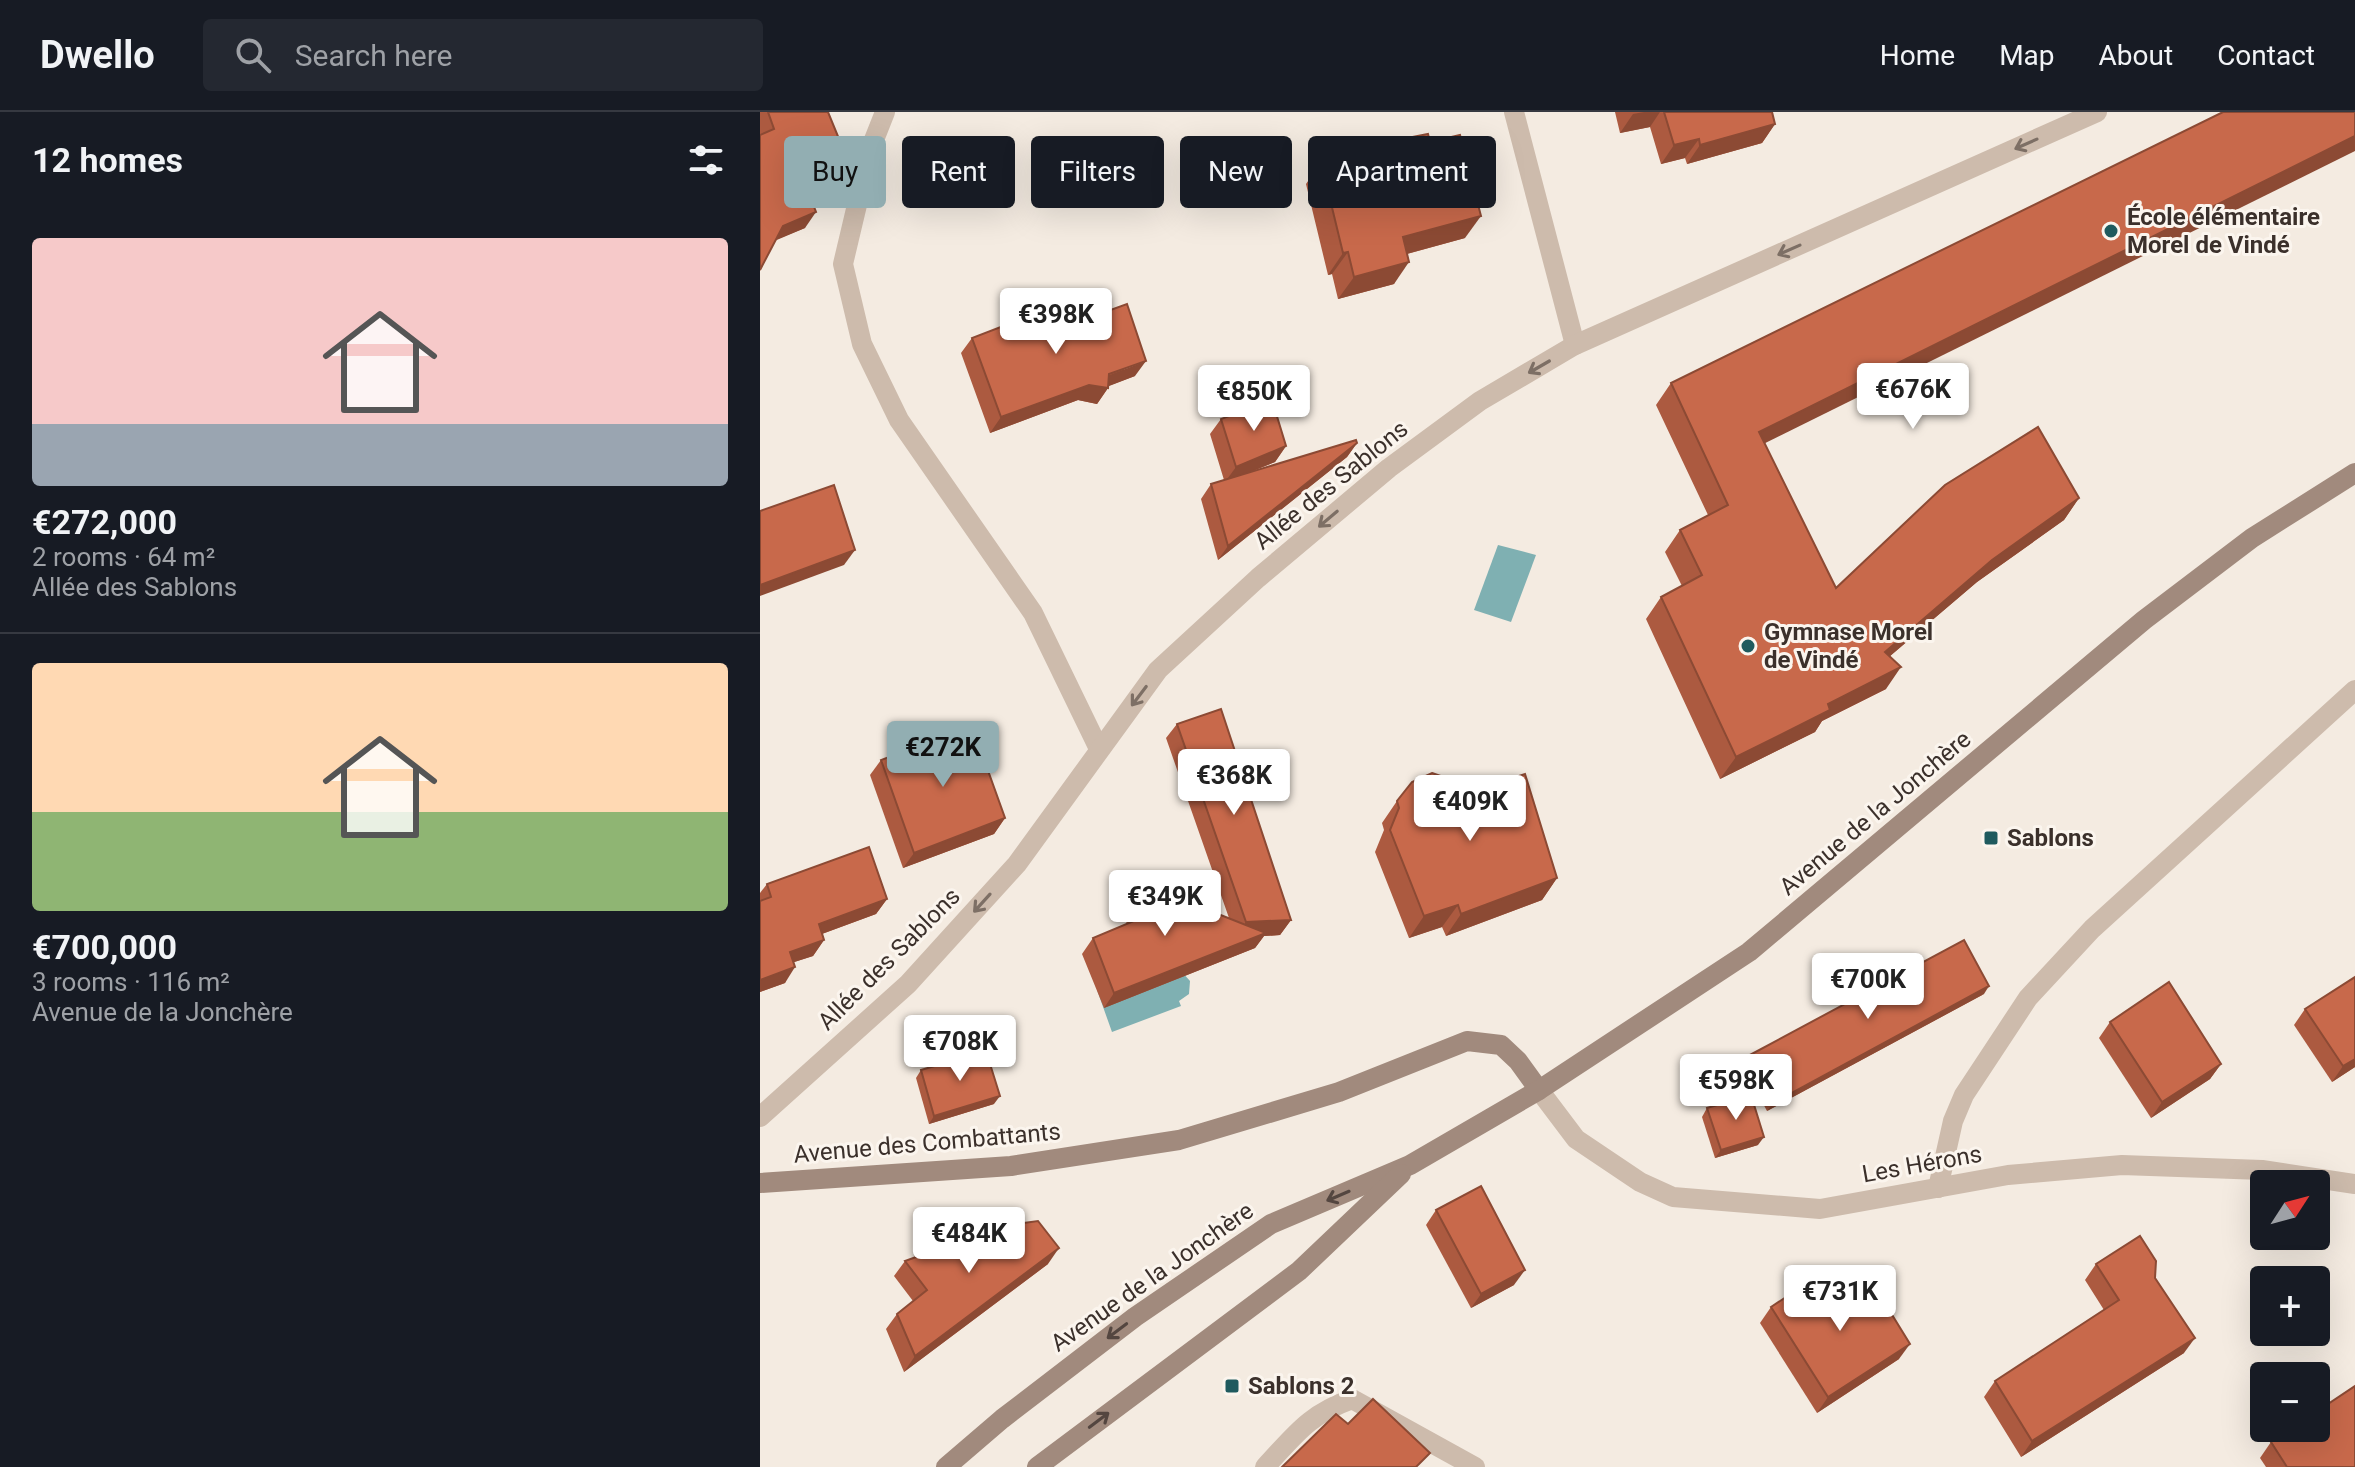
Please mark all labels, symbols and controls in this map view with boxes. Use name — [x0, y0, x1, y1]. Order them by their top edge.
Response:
search box — [203, 19, 763, 91]
text: Dwello — [40, 33, 155, 77]
icon: search — [231, 33, 275, 77]
text: Search here — [295, 38, 453, 73]
text: Home — [1880, 39, 1955, 72]
text: Map — [1999, 39, 2055, 72]
text: About — [2099, 39, 2173, 72]
text: Contact — [2217, 39, 2315, 72]
chip: Buy — [784, 136, 886, 208]
chip: Rent — [902, 136, 1015, 208]
chip: Filters — [1031, 136, 1164, 208]
chip: New — [1180, 136, 1292, 208]
chip: Apartment — [1308, 136, 1496, 208]
one-way arrow — [2014, 137, 2038, 152]
icon: filters — [684, 138, 728, 182]
text: 12 homes — [32, 140, 183, 180]
place label: École élémentaire Morel de Vindé — [2127, 203, 2320, 259]
marker: École élémentaire Morel de Vindé — [2102, 222, 2120, 240]
one-way arrow — [1777, 244, 1802, 259]
pin: €398K — [1000, 288, 1112, 356]
icon: home — [308, 290, 452, 434]
text: €398K — [1018, 299, 1094, 329]
one-way arrow — [1528, 359, 1551, 375]
pin: €676K — [1857, 363, 1969, 431]
pin: €850K — [1198, 365, 1310, 433]
text: €676K — [1875, 374, 1951, 404]
text: €850K — [1216, 376, 1292, 406]
street label: Allée des Sablons — [1249, 415, 1413, 555]
text: €272,000 — [32, 502, 177, 542]
one-way arrow — [1319, 510, 1339, 528]
text: 2 rooms · 64 m² — [32, 542, 215, 572]
text: Allée des Sablons — [32, 572, 237, 602]
place label: Gymnase Morel de Vindé — [1764, 618, 1933, 674]
marker: Gymnase Morel de Vindé — [1739, 637, 1757, 655]
one-way arrow — [1130, 685, 1147, 706]
icon: home — [308, 715, 452, 859]
pin: €272K — [887, 721, 999, 789]
street label: Avenue de la Jonchère — [1774, 725, 1976, 901]
text: €272K — [905, 732, 981, 762]
pin: €368K — [1178, 749, 1290, 817]
text: €368K — [1196, 760, 1272, 790]
pin: €409K — [1414, 775, 1526, 843]
text: €409K — [1432, 786, 1508, 816]
place label: Sablons — [2007, 824, 2094, 852]
marker: Sablons — [1982, 829, 2000, 847]
pin: €349K — [1109, 870, 1221, 938]
text: €349K — [1127, 881, 1203, 911]
street label: Allée des Sablons — [812, 882, 966, 1036]
one-way arrow — [973, 892, 991, 912]
text: €700,000 — [32, 927, 177, 967]
pin: €700K — [1812, 953, 1924, 1021]
text: €700K — [1830, 964, 1906, 994]
text: 3 rooms · 116 m² — [32, 967, 230, 997]
text: Avenue de la Jonchère — [32, 997, 293, 1027]
pin: €708K — [904, 1015, 1016, 1083]
text: €708K — [922, 1026, 998, 1056]
pin: €598K — [1680, 1054, 1792, 1122]
text: €598K — [1698, 1065, 1774, 1095]
street label: Avenue des Combattants — [792, 1117, 1062, 1169]
street label: Les Hérons — [1860, 1140, 1984, 1188]
north arrow — [2250, 1170, 2330, 1250]
map controls — [2250, 1170, 2330, 1442]
one-way arrow — [1326, 1189, 1351, 1204]
street label: Avenue de la Jonchère — [1045, 1196, 1259, 1358]
pin: €484K — [913, 1207, 1025, 1275]
text: €484K — [931, 1218, 1007, 1248]
pin: €731K — [1784, 1265, 1896, 1333]
button: + — [2250, 1266, 2330, 1346]
text: €731K — [1802, 1276, 1878, 1306]
one-way arrow — [1107, 1322, 1128, 1339]
button: − — [2250, 1362, 2330, 1442]
place label: Sablons 2 — [1248, 1372, 1355, 1400]
marker: Sablons 2 — [1223, 1377, 1241, 1395]
one-way arrow — [1088, 1412, 1109, 1429]

